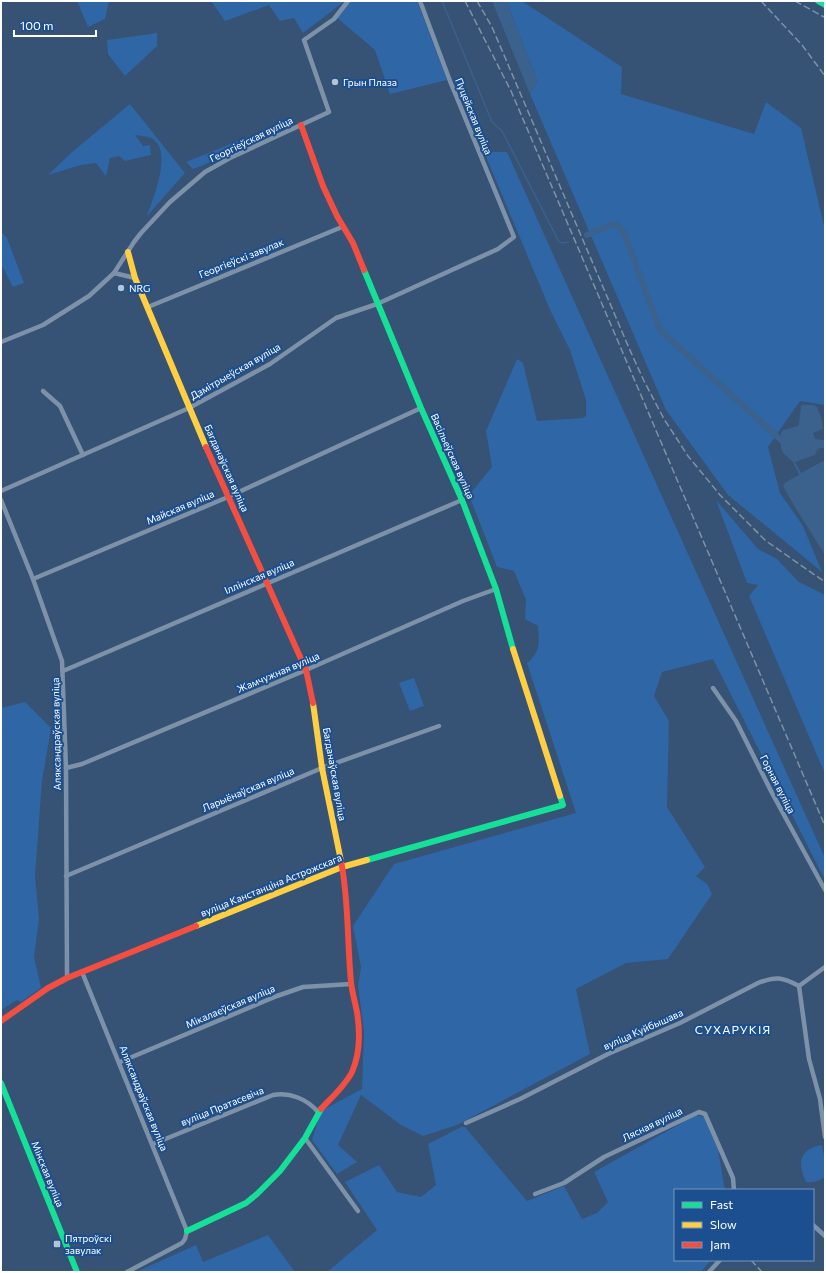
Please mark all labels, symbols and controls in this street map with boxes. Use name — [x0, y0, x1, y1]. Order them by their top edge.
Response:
scale bar — [14, 12, 96, 38]
text: 100 m — [20, 18, 54, 32]
place label: Грын Плаза — [343, 76, 397, 88]
street label: Пуцейская вуліца — [453, 76, 495, 156]
marker: Грын Плаза — [330, 77, 340, 87]
street label: Георгіеўская вуліца — [207, 114, 295, 164]
street label: Георгіеўскі завулак — [197, 235, 286, 280]
place label: NRG — [129, 282, 150, 294]
marker: NRG — [116, 283, 126, 293]
street label: Дзмітрыеўская вуліца — [188, 340, 282, 402]
street label: Васільеўская вуліца — [429, 411, 477, 501]
street label: Багданаўская вуліца — [202, 422, 252, 514]
street label: Майская вуліца — [144, 487, 216, 527]
street label: Іллінская вуліца — [222, 556, 296, 596]
street label: Жамчужная вуліца — [235, 649, 321, 695]
street label: Аляксандраўская вуліца — [49, 678, 63, 790]
street label: Багданаўская вуліца — [321, 726, 349, 822]
street label: Горная вуліца — [758, 753, 798, 815]
street label: Ларыёнаўская вуліца — [200, 764, 296, 814]
street label: вуліца Канстанціна Астрожскага — [199, 851, 343, 919]
street label: Мікалаеўская вуліца — [184, 982, 276, 1030]
street label: вуліца Куйбышава — [601, 1006, 685, 1052]
district label: СУХАРУКІЯ — [695, 1022, 771, 1036]
street label: Аляксандраўская вуліца — [117, 1043, 171, 1153]
street label: вуліца Пратасевіча — [179, 1084, 265, 1128]
street label: Лясная вуліца — [620, 1104, 684, 1144]
street label: Мінская вуліца — [29, 1139, 67, 1209]
legend — [674, 1189, 814, 1261]
text: Fast — [710, 1197, 733, 1211]
text: Slow — [710, 1217, 737, 1231]
place label: Пятроўскі завулак — [65, 1232, 112, 1256]
text: Jam — [710, 1237, 730, 1252]
marker: Пятроўскі завулак — [52, 1239, 62, 1249]

